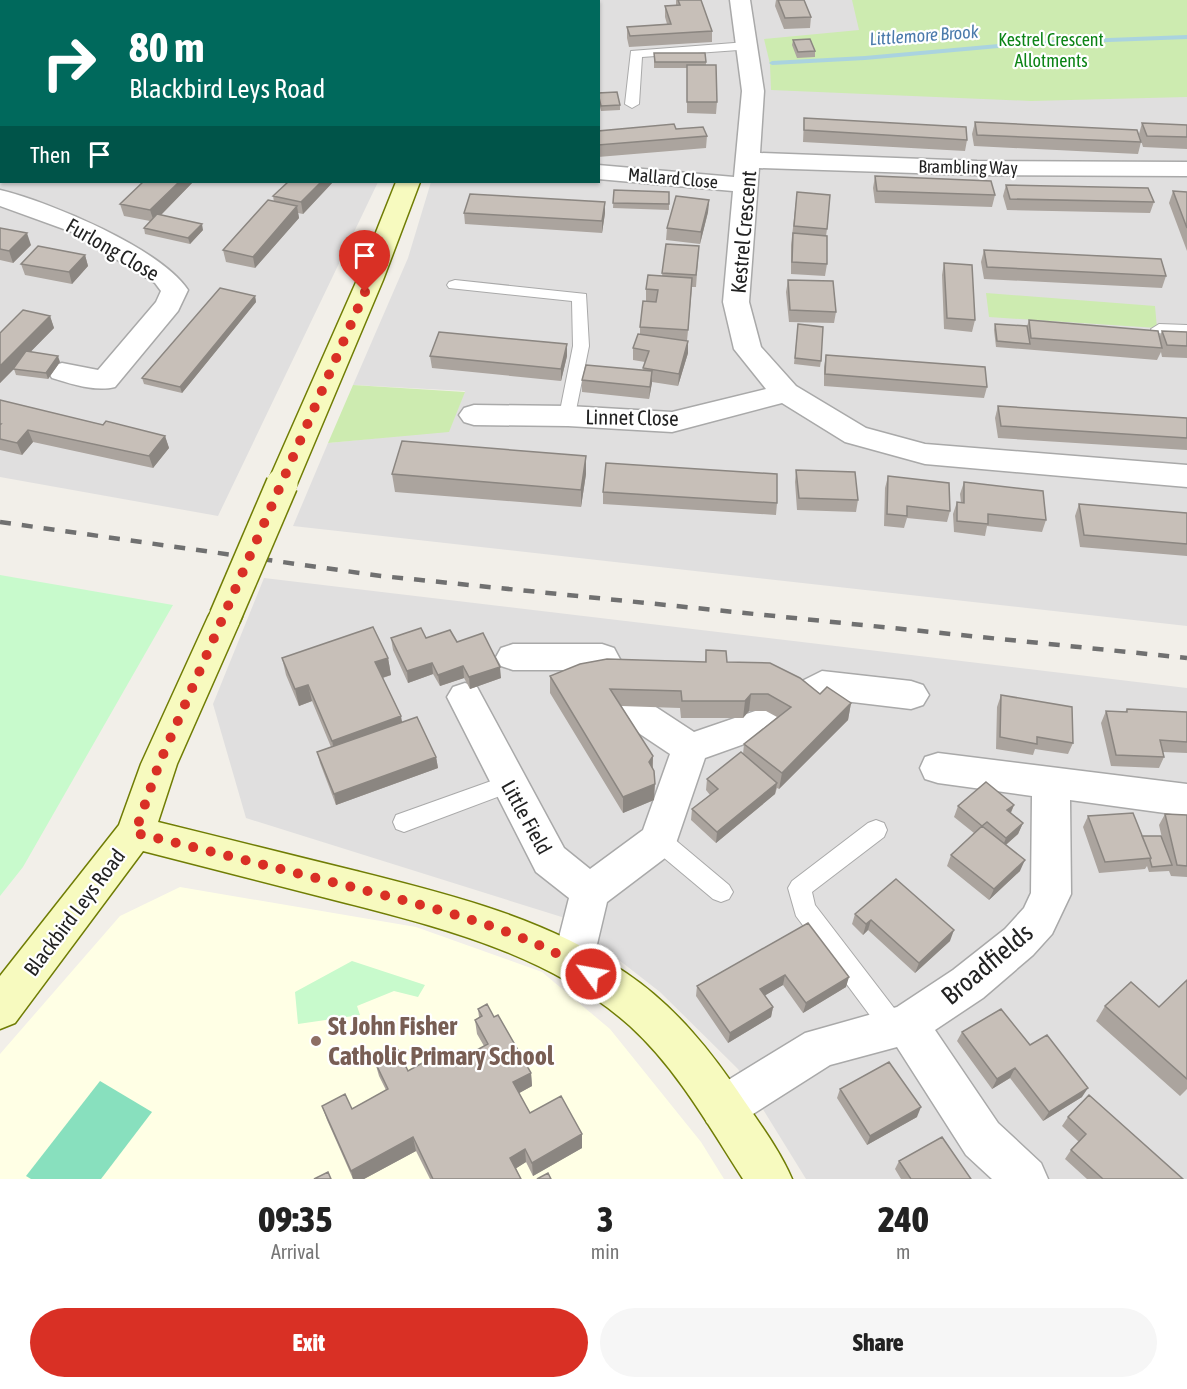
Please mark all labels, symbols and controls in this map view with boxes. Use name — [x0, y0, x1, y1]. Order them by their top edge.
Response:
water label: Littlemore Brook — [869, 21, 980, 49]
text: 80 m — [129, 23, 204, 71]
icon: right — [30, 24, 108, 102]
park label: Kestrel Crescent Allotments — [998, 29, 1104, 71]
text: Blackbird Leys Road — [129, 73, 325, 104]
icon: arrive — [83, 138, 116, 171]
text: Then — [30, 142, 71, 168]
street label: Brambling Way — [918, 156, 1018, 178]
street label: Mallard Close — [627, 164, 719, 192]
street label: Kestrel Crescent — [726, 170, 760, 294]
street label: Furlong Close — [62, 213, 164, 285]
pin — [339, 230, 390, 292]
icon: arrive — [348, 239, 381, 272]
street label: Linnet Close — [585, 404, 679, 430]
street label: Little Field — [497, 776, 557, 858]
street label: Blackbird Leys Road — [18, 844, 130, 980]
street label: Broadfields — [935, 917, 1039, 1011]
position arrow — [559, 942, 623, 1006]
place label: St John Fisher Catholic Primary School — [328, 1011, 555, 1071]
marker: St John Fisher Catholic Primary School — [309, 1034, 323, 1048]
text: 09:35 — [258, 1198, 332, 1240]
text: 3 — [597, 1198, 614, 1240]
text: 240 — [878, 1198, 929, 1240]
text: Arrival — [271, 1240, 320, 1263]
text: min — [591, 1240, 620, 1263]
text: m — [896, 1240, 910, 1263]
button: Exit — [30, 1308, 588, 1377]
button: Share — [600, 1308, 1157, 1377]

